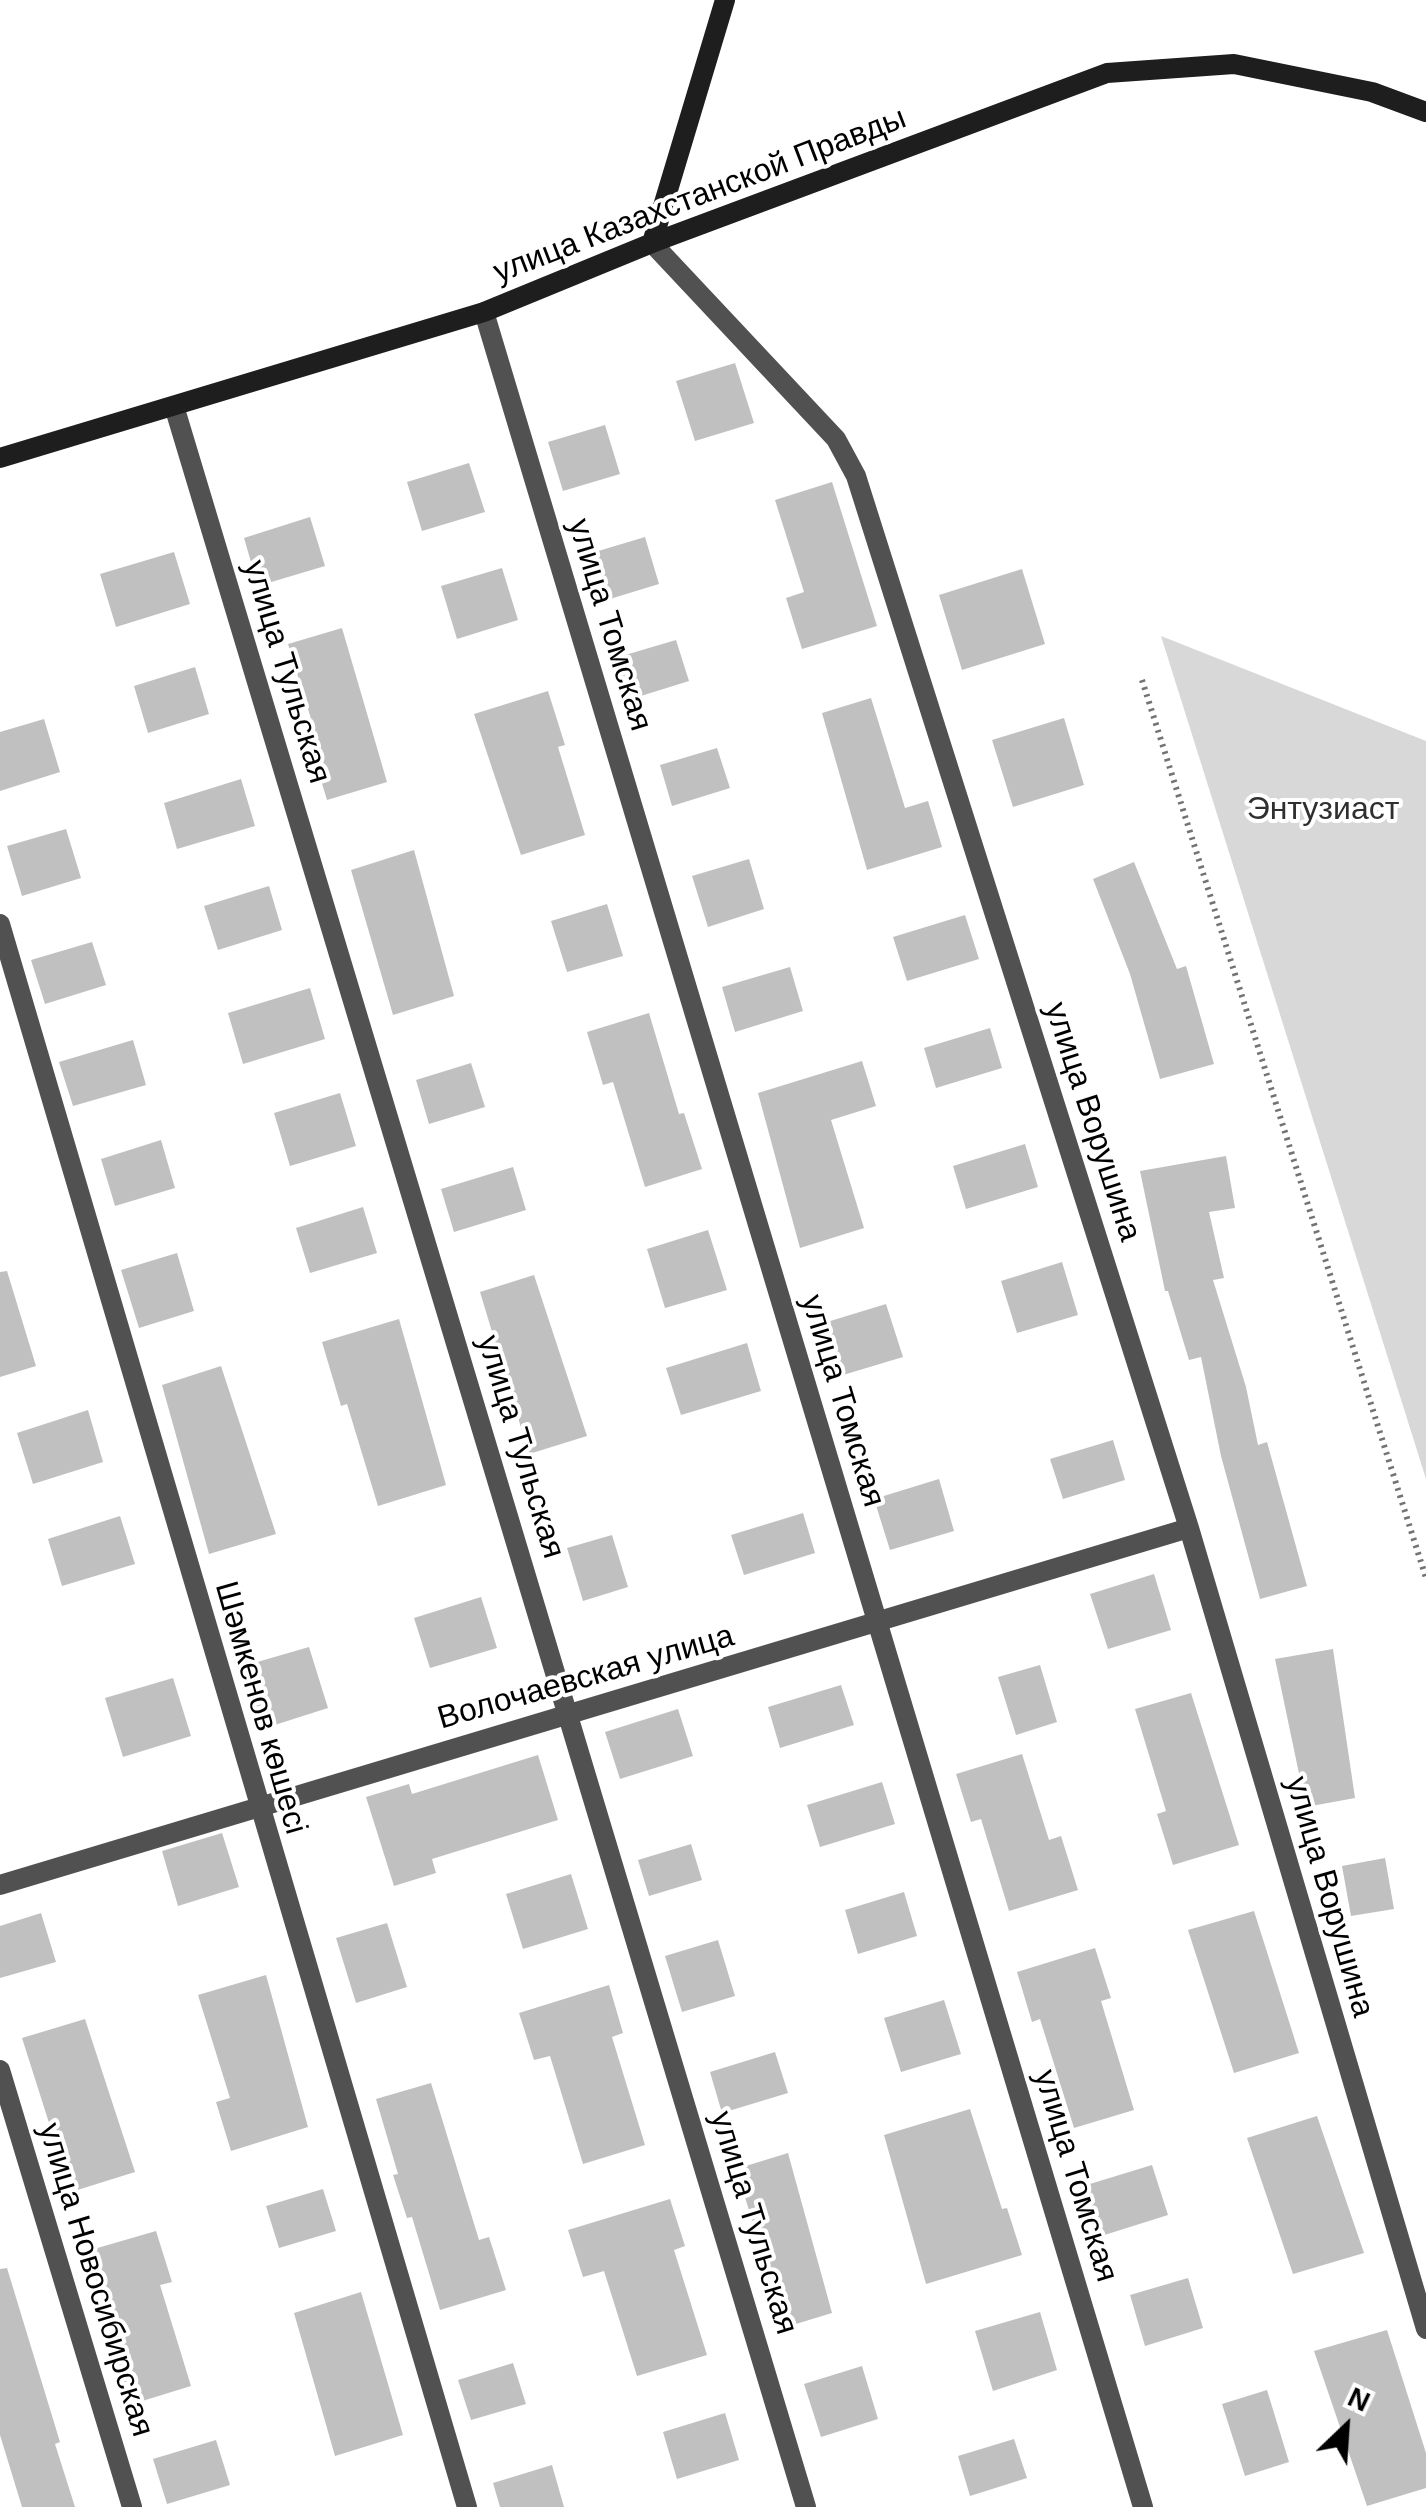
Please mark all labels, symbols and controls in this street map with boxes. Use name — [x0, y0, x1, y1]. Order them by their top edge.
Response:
street label: улица Казахстанской Правды — [488, 99, 912, 293]
street label: улица Томская — [559, 514, 659, 736]
street label: улица Тульская — [234, 556, 338, 788]
park label: Энтузиаст — [1247, 791, 1399, 829]
street label: улица Ворушина — [1035, 998, 1149, 1246]
street label: улица Томская — [792, 1290, 892, 1512]
street label: улица Тульская — [468, 1331, 572, 1563]
street label: Шәмкенов көшесі — [206, 1577, 314, 1839]
street label: Волочаевская улица — [434, 1617, 738, 1739]
street label: улица Ворушина — [1276, 1772, 1382, 2022]
street label: улица Томская — [1025, 2065, 1125, 2287]
street label: улица Тульская — [701, 2107, 805, 2339]
street label: улица Новосибирская — [29, 2119, 161, 2441]
north arrow — [1296, 2377, 1396, 2477]
text: N — [1343, 2381, 1375, 2418]

